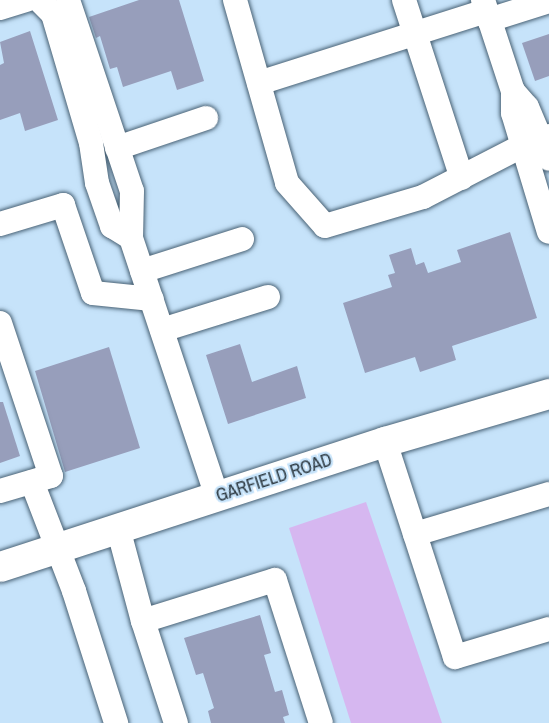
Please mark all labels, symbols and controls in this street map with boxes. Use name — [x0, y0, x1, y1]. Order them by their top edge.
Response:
street label: GARFIELD ROAD — [213, 449, 335, 507]

